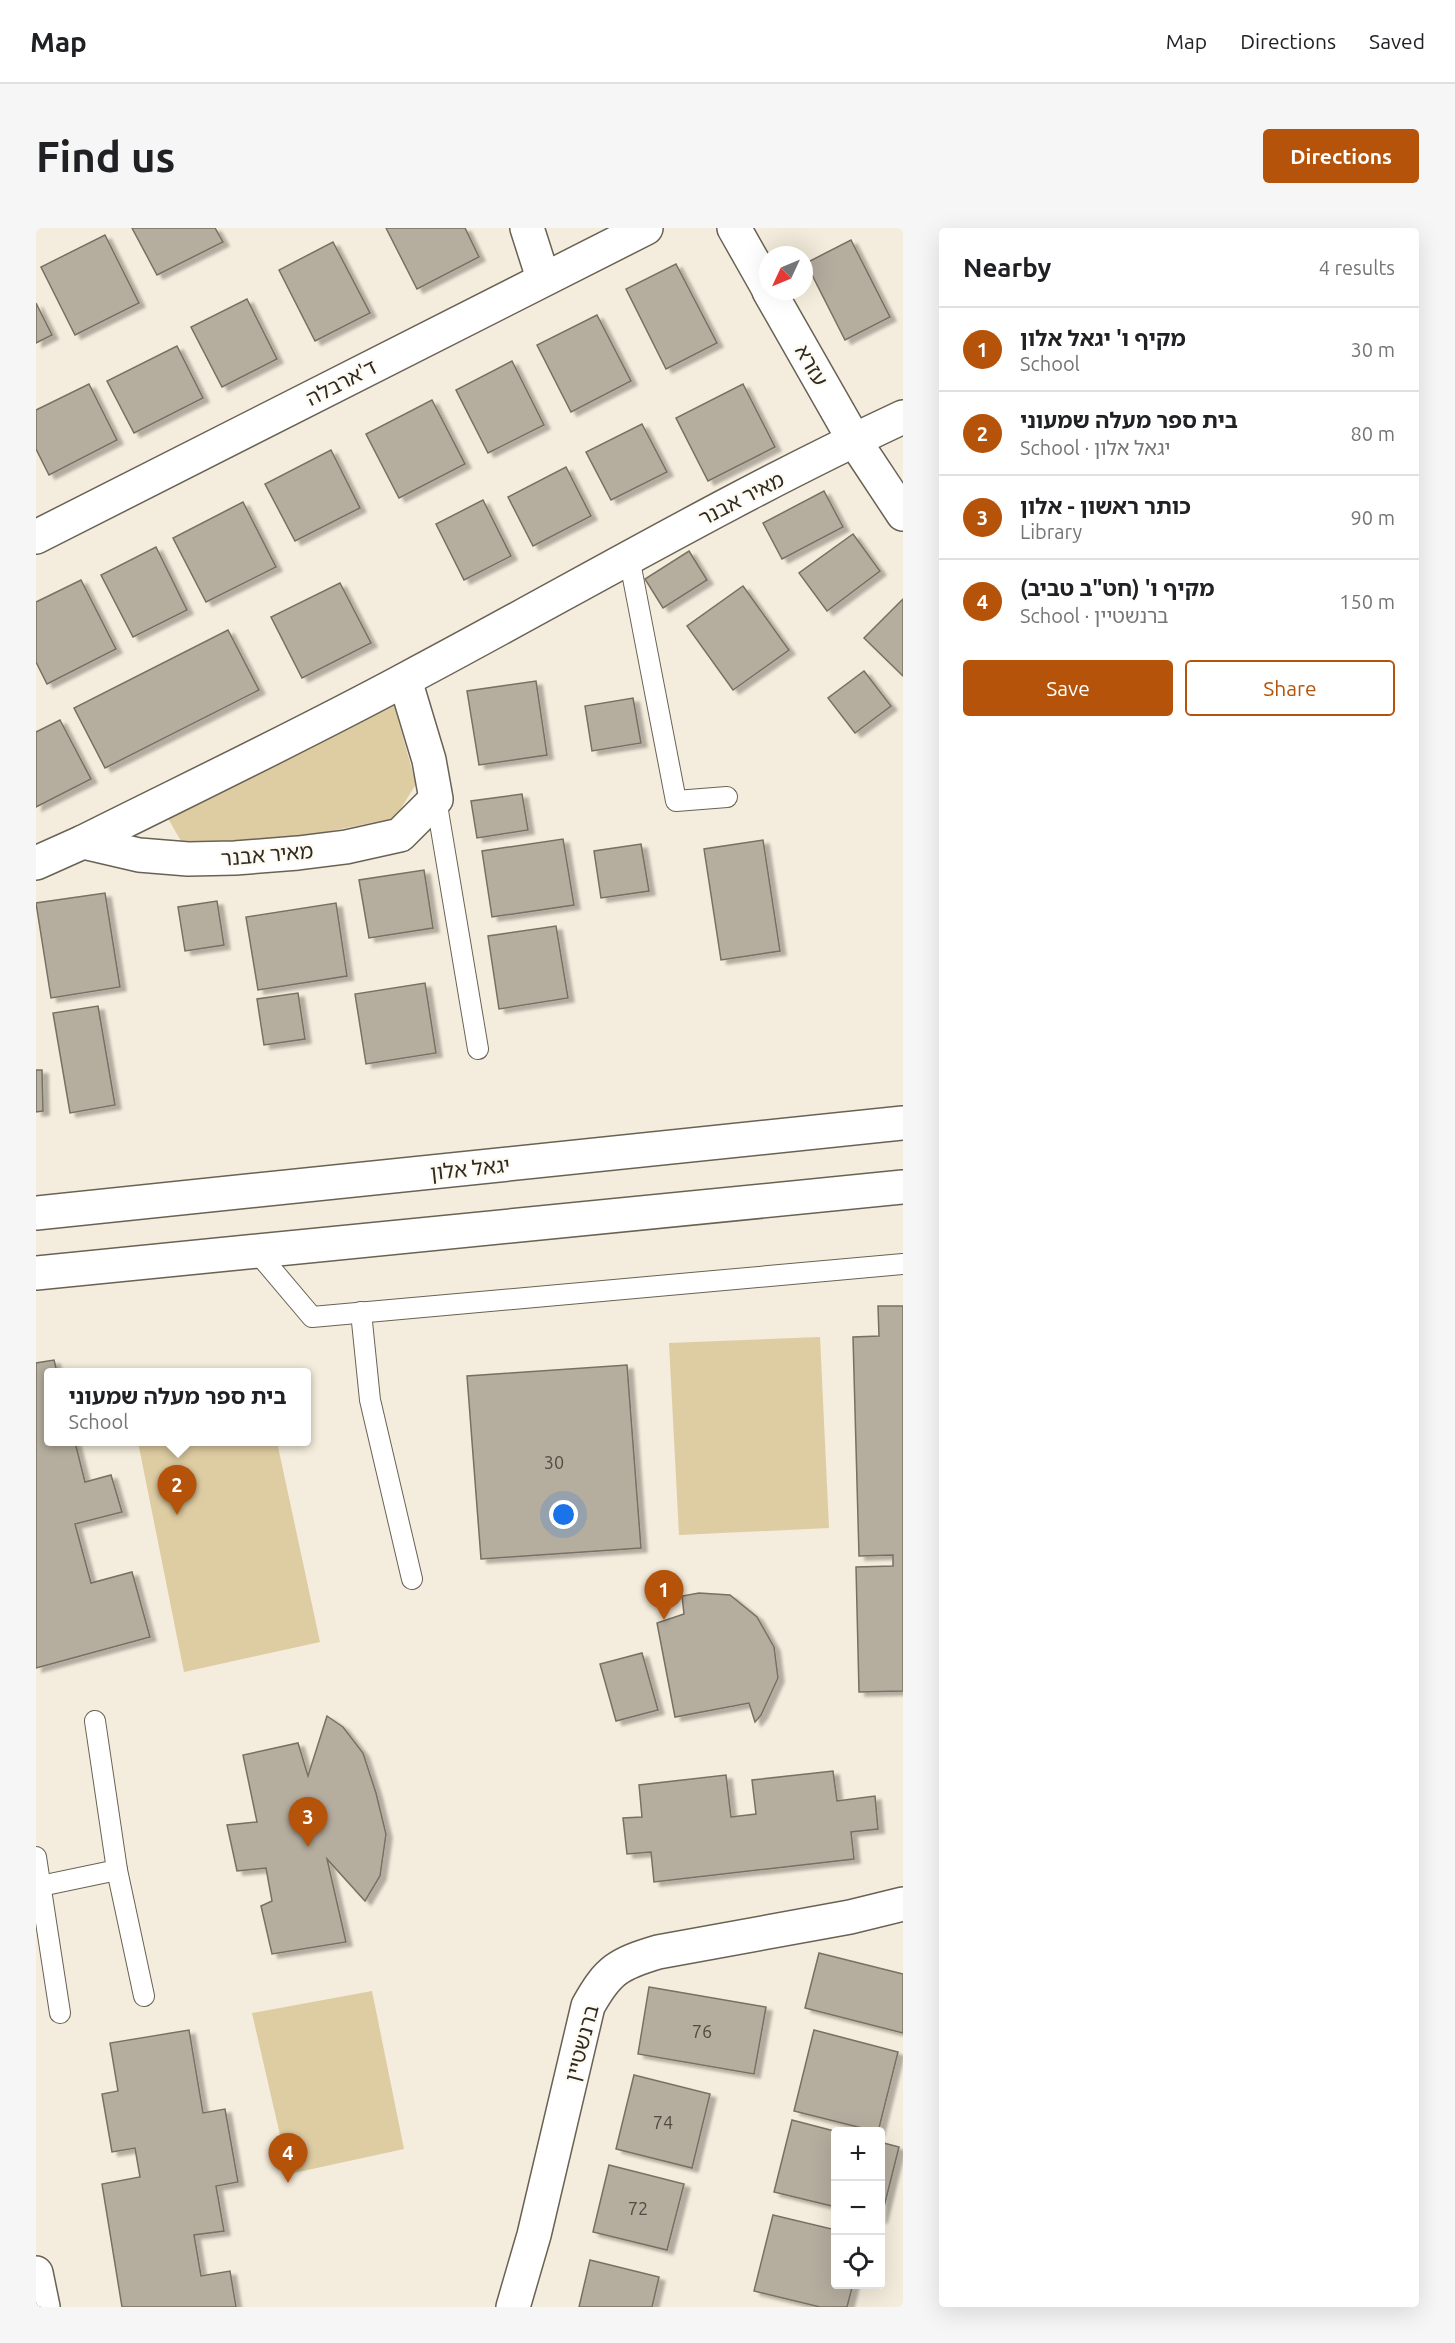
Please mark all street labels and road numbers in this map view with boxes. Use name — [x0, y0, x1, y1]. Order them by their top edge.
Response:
street label: עזרא — [791, 340, 833, 390]
street label: ד'ארבלה — [302, 354, 380, 410]
street label: מאיר אבנר — [694, 466, 788, 530]
street label: מאיר אבנר — [220, 838, 314, 870]
street label: יגאל אלון — [429, 1152, 511, 1184]
street label: ברנשטיין — [559, 2002, 603, 2084]

